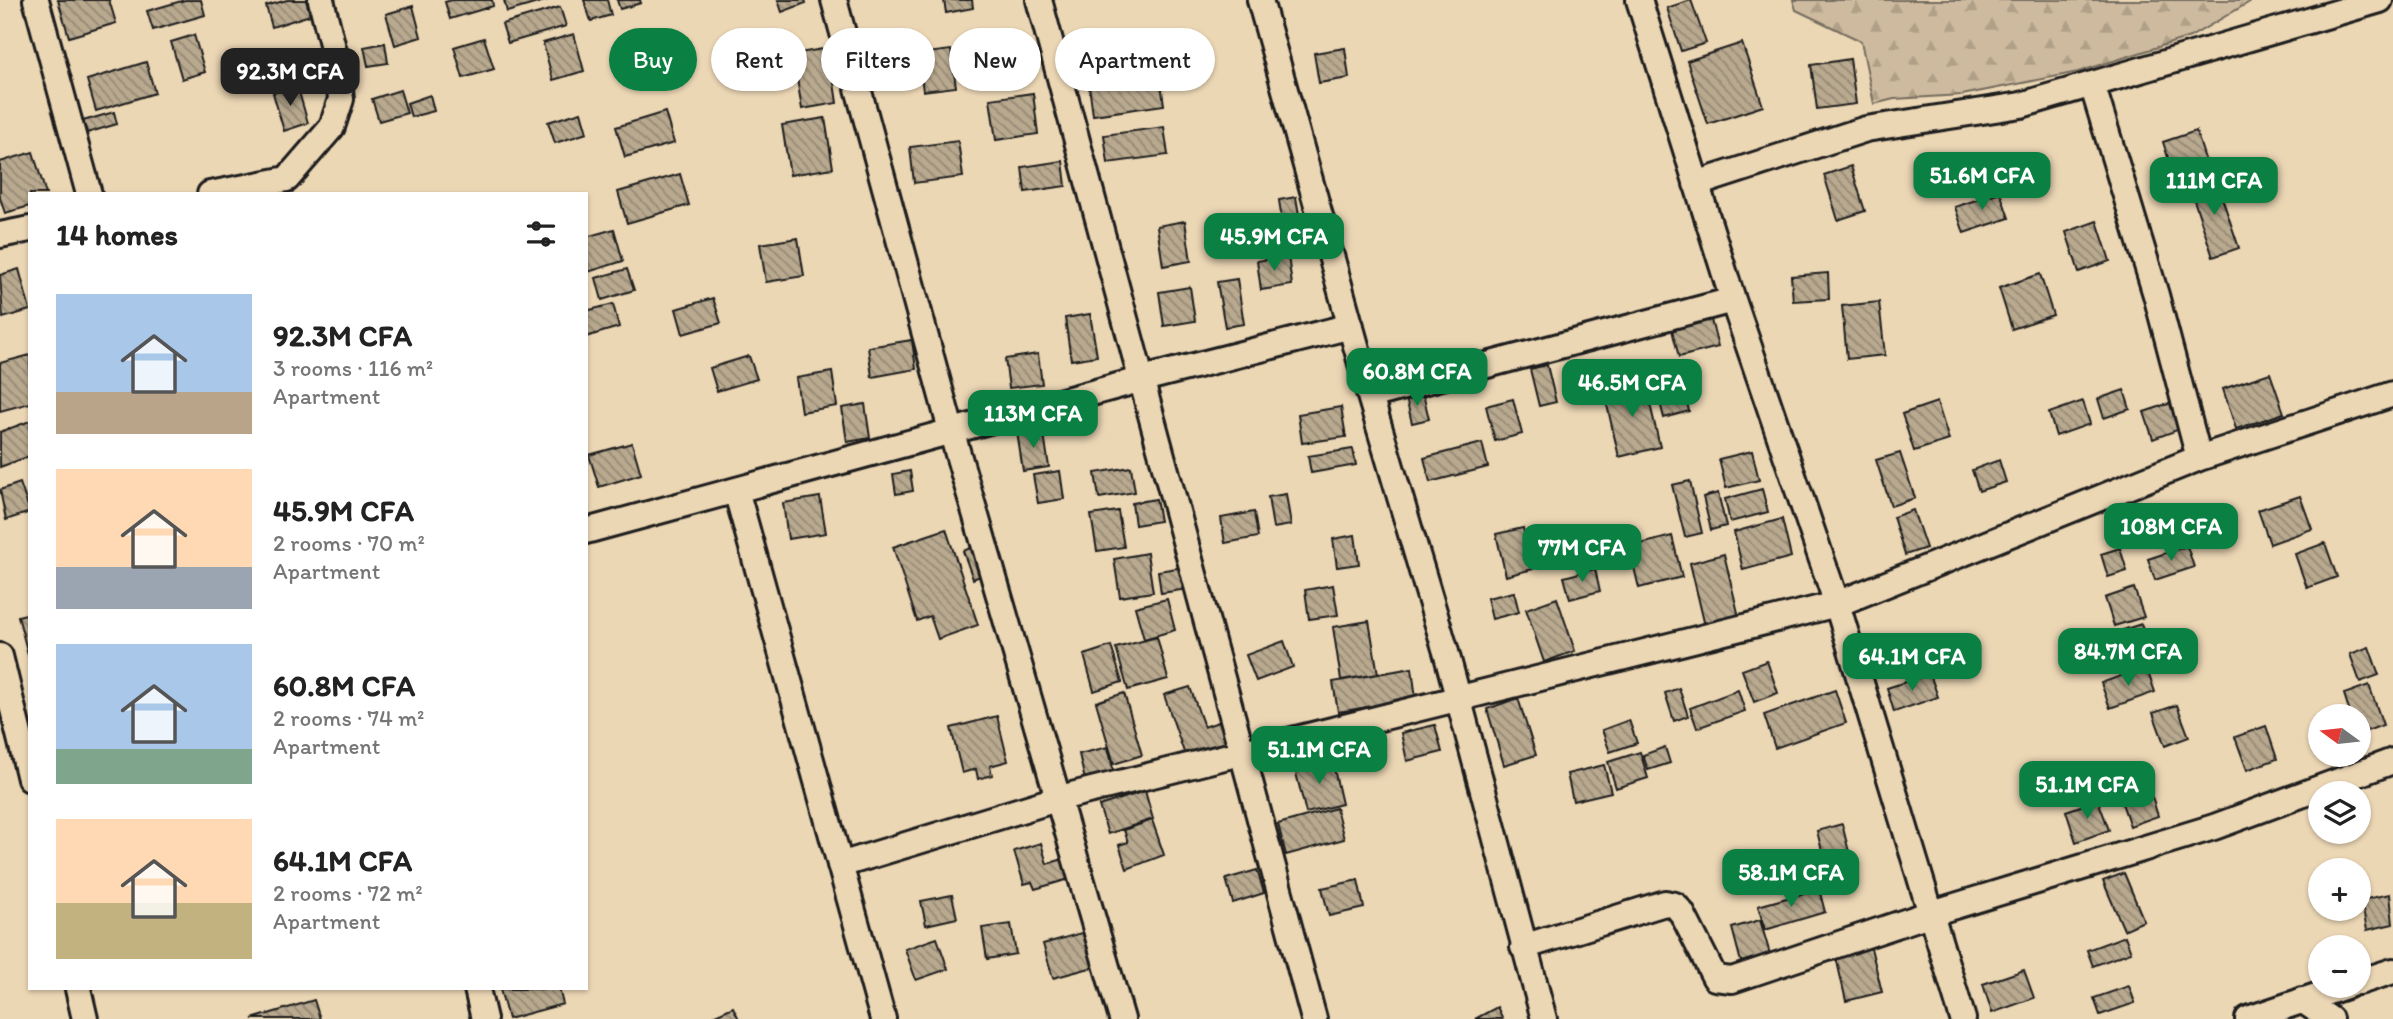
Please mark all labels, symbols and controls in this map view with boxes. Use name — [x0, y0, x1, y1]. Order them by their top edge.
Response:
chip: Buy — [609, 28, 697, 91]
chip: Rent — [711, 28, 807, 91]
chip: Filters — [821, 28, 935, 91]
chip: New — [949, 28, 1041, 91]
chip: Apartment — [1055, 28, 1215, 91]
pin: 92.3M CFA — [210, 48, 370, 108]
text: 92.3M CFA — [237, 57, 343, 85]
pin: 51.6M CFA — [1902, 152, 2062, 212]
pin: 111M CFA — [2142, 158, 2286, 217]
text: 51.6M CFA — [1929, 161, 2035, 189]
text: 111M CFA — [2166, 166, 2262, 194]
pin: 45.9M CFA — [1194, 214, 1354, 273]
icon: filters — [522, 215, 560, 253]
text: 14 homes — [56, 216, 178, 253]
text: 45.9M CFA — [1220, 222, 1328, 250]
text: 92.3M CFA — [273, 317, 412, 354]
icon: home — [112, 322, 196, 406]
pin: 60.8M CFA — [1337, 348, 1497, 408]
text: 3 rooms · 116 m² — [273, 354, 433, 382]
text: 60.8M CFA — [1362, 357, 1472, 385]
pin: 46.5M CFA — [1552, 360, 1712, 419]
text: 46.5M CFA — [1578, 368, 1686, 396]
text: Apartment — [273, 382, 380, 410]
pin: 113M CFA — [961, 391, 1105, 450]
text: 113M CFA — [984, 399, 1082, 427]
text: 45.9M CFA — [273, 492, 414, 529]
icon: home — [112, 497, 196, 581]
pin: 108M CFA — [2099, 504, 2243, 563]
text: 108M CFA — [2120, 512, 2222, 540]
pin: 77M CFA — [1517, 524, 1647, 584]
text: 2 rooms · 70 m² — [273, 529, 425, 557]
text: 77M CFA — [1538, 533, 1626, 561]
text: Apartment — [273, 557, 380, 585]
pin: 84.7M CFA — [2048, 628, 2208, 688]
pin: 64.1M CFA — [1832, 634, 1992, 693]
text: 84.7M CFA — [2074, 637, 2182, 665]
text: 64.1M CFA — [1859, 642, 1965, 670]
text: 60.8M CFA — [273, 667, 415, 704]
icon: home — [112, 672, 196, 756]
text: 2 rooms · 74 m² — [273, 704, 425, 732]
north arrow — [2308, 704, 2371, 766]
map controls — [2308, 704, 2371, 998]
pin: 51.1M CFA — [1239, 726, 1399, 786]
text: Apartment — [273, 732, 380, 760]
text: 51.1M CFA — [1267, 735, 1371, 763]
pin: 51.1M CFA — [2007, 762, 2167, 821]
text: 51.1M CFA — [2035, 770, 2139, 798]
button: layers — [2308, 781, 2371, 844]
text: 64.1M CFA — [273, 842, 412, 879]
icon: home — [112, 847, 196, 931]
pin: 58.1M CFA — [1711, 850, 1871, 909]
text: 58.1M CFA — [1738, 858, 1844, 886]
button: + — [2308, 858, 2371, 921]
text: 2 rooms · 72 m² — [273, 879, 423, 907]
text: Apartment — [273, 907, 380, 935]
button: − — [2308, 935, 2371, 998]

